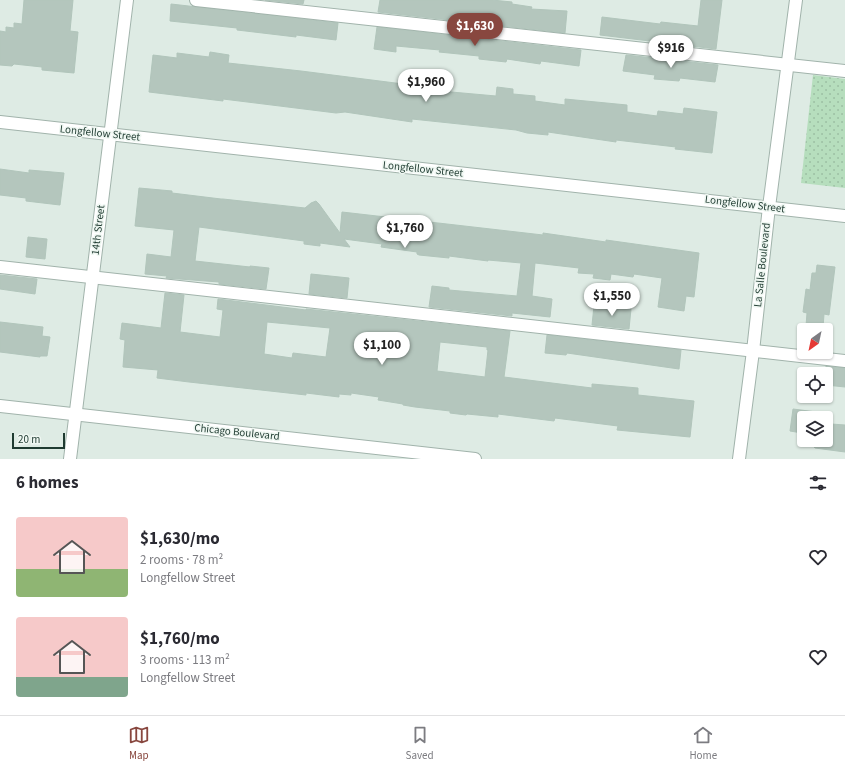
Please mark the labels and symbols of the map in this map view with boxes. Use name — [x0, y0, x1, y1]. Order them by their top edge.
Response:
pin: $1,630 — [442, 13, 508, 47]
pin: $916 — [647, 35, 695, 69]
pin: $1,960 — [393, 69, 459, 103]
street label: Longfellow Street — [59, 121, 141, 145]
street label: Longfellow Street — [382, 157, 464, 181]
street label: Longfellow Street — [704, 192, 786, 216]
street label: 14th Street — [87, 204, 109, 256]
pin: $1,760 — [372, 215, 438, 249]
street label: La Salle Boulevard — [750, 222, 774, 308]
pin: $1,550 — [579, 283, 645, 317]
north arrow — [797, 323, 833, 359]
pin: $1,100 — [349, 332, 415, 366]
street label: Chicago Boulevard — [193, 420, 281, 444]
scale bar — [12, 431, 65, 450]

